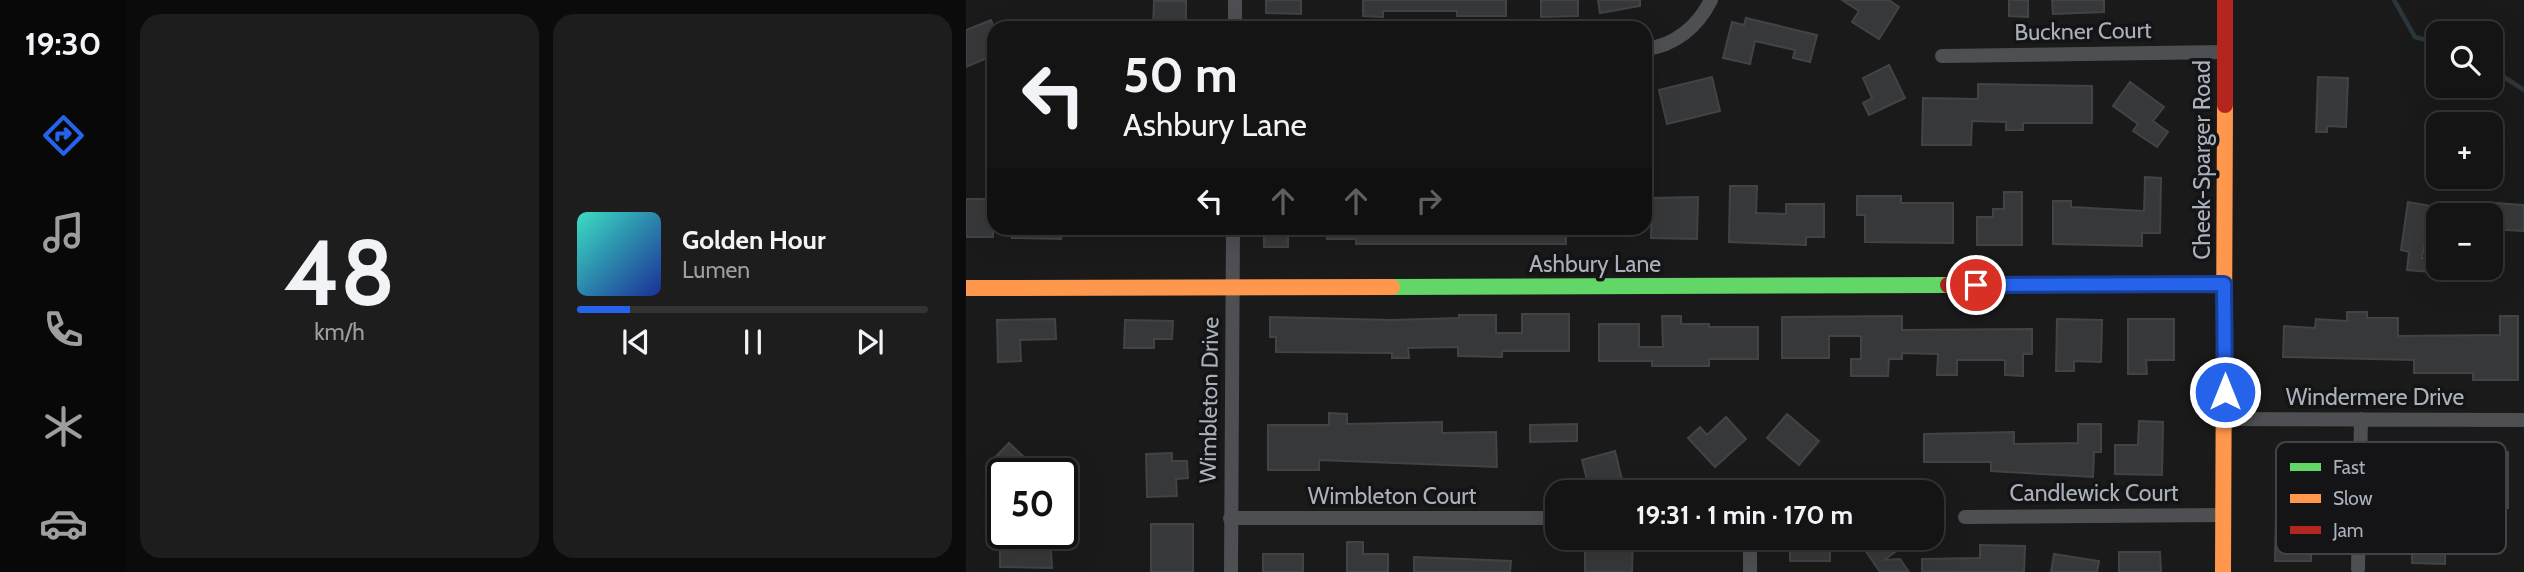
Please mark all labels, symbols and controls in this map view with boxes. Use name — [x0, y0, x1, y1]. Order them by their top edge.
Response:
street label: Buckner Court — [2014, 16, 2152, 46]
map controls — [2426, 21, 2503, 280]
button: search — [2426, 21, 2503, 98]
text: 19:30 — [25, 24, 101, 63]
text: 50 m — [1123, 45, 1238, 104]
icon: left — [1008, 49, 1099, 140]
street label: Cheek-Sparger Road — [2188, 60, 2216, 260]
text: Ashbury Lane — [1123, 105, 1307, 144]
icon: directions — [39, 111, 88, 160]
button: + — [2426, 112, 2503, 189]
icon: left — [1191, 182, 1229, 220]
icon: ahead — [1264, 182, 1302, 220]
icon: ahead — [1337, 182, 1375, 220]
icon: right — [1410, 182, 1448, 220]
button: − — [2426, 203, 2503, 280]
icon: music — [39, 208, 88, 257]
text: 48 — [284, 217, 395, 328]
text: Golden Hour — [682, 224, 825, 256]
street label: Ashbury Lane — [1529, 250, 1661, 278]
pin — [1946, 255, 2006, 315]
text: Lumen — [682, 256, 750, 284]
icon: arrive — [1957, 266, 1995, 304]
icon: phone — [39, 305, 88, 354]
street label: Wimbleton Drive — [1194, 316, 1224, 483]
text: km/h — [314, 318, 365, 346]
icon: previous — [617, 323, 655, 361]
icon: pause — [734, 323, 772, 361]
icon: next — [851, 323, 889, 361]
position arrow — [2188, 355, 2262, 429]
street label: Windermere Drive — [2286, 383, 2465, 411]
icon: climate — [39, 402, 88, 451]
legend — [2276, 442, 2506, 554]
text: Fast — [2333, 456, 2366, 479]
speed limit sign: 50 — [987, 458, 1078, 549]
street label: Candlewick Court — [2010, 479, 2179, 507]
street label: Wimbleton Court — [1308, 482, 1476, 510]
text: Slow — [2333, 487, 2373, 510]
icon: car — [39, 499, 88, 548]
text: 19:31 · 1 min · 170 m — [1636, 499, 1853, 531]
text: Jam — [2332, 519, 2363, 542]

